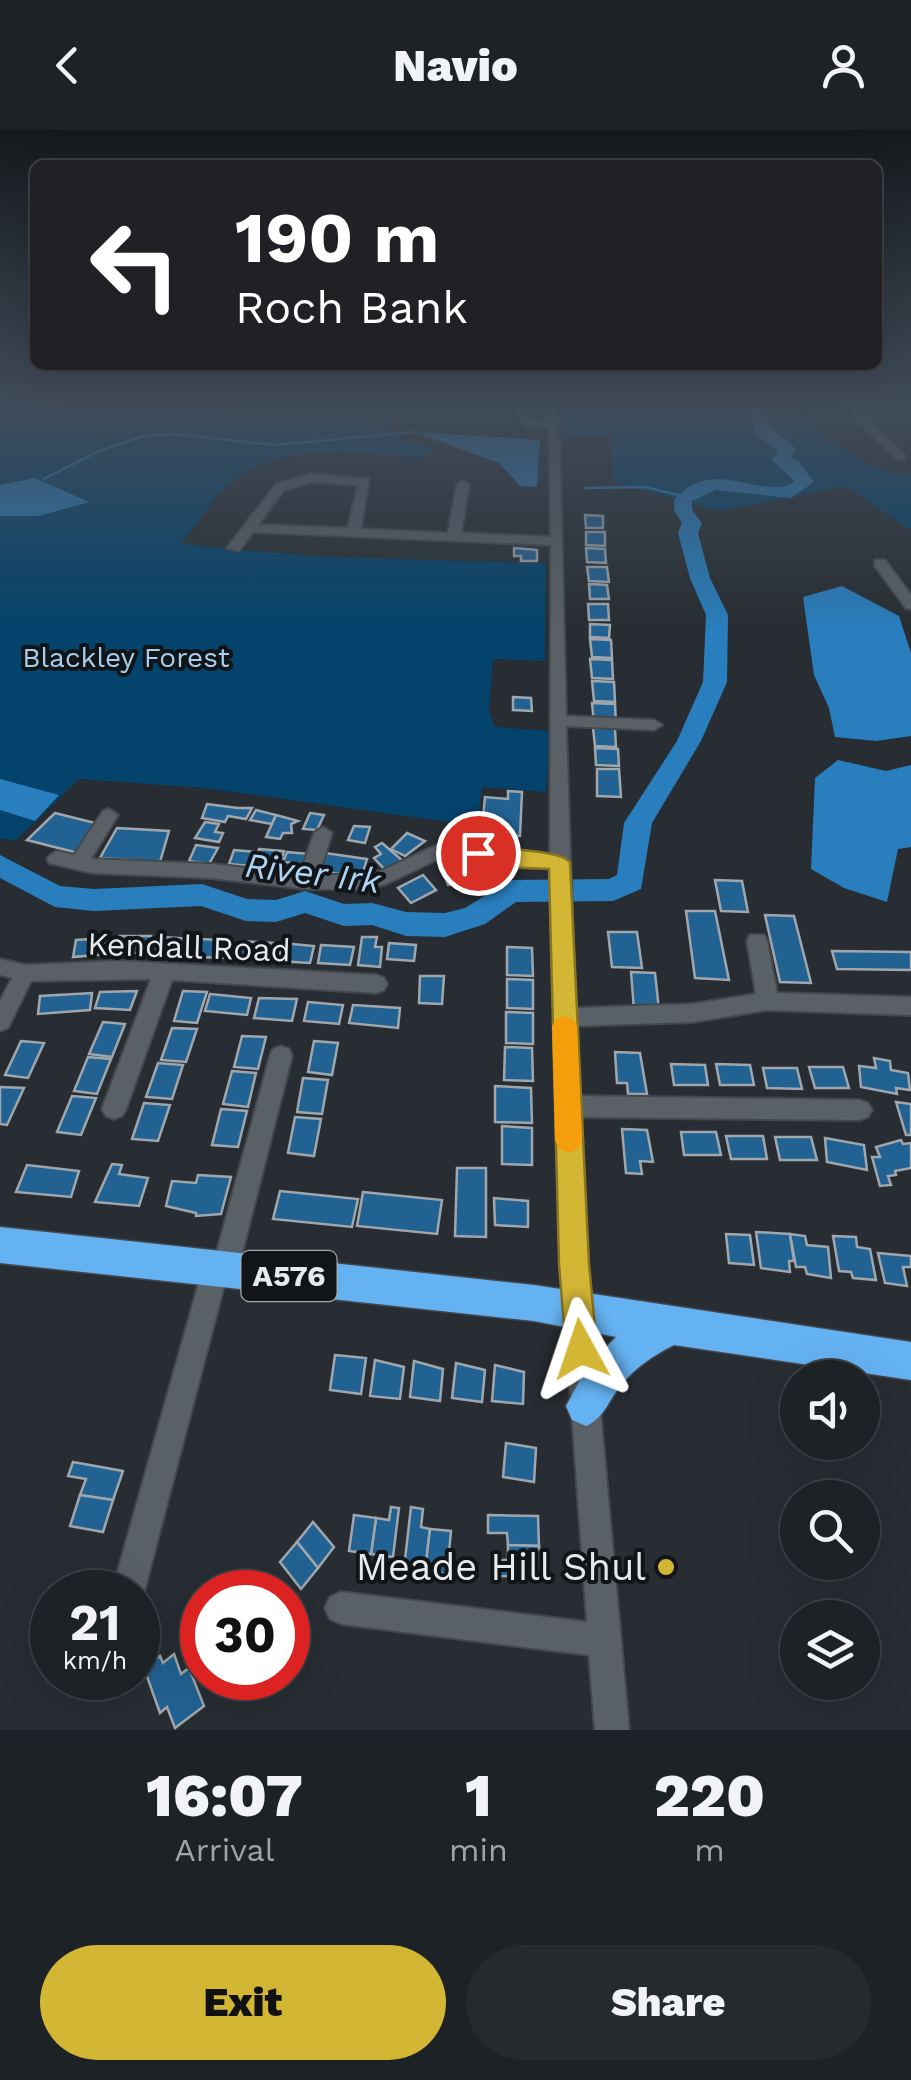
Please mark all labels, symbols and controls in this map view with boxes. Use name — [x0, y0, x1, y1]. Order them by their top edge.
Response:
icon: back — [40, 38, 95, 93]
icon: person — [816, 38, 871, 93]
text: Navio — [393, 39, 518, 92]
text: 190 m — [235, 197, 439, 279]
icon: left — [70, 200, 200, 330]
text: Roch Bank — [235, 281, 468, 334]
park label: Blackley Forest — [22, 641, 230, 674]
pin — [436, 811, 521, 896]
icon: arrive — [451, 826, 506, 881]
water label: River Irk — [243, 844, 384, 902]
street label: Kendall Road — [87, 924, 291, 970]
road number: A576 — [242, 1251, 336, 1301]
position arrow — [529, 1297, 633, 1401]
map controls — [780, 1360, 880, 1700]
button: sound — [780, 1360, 880, 1460]
button: search — [780, 1480, 880, 1580]
place label: Meade Hill Shul — [356, 1545, 646, 1589]
marker: Meade Hill Shul — [655, 1556, 677, 1578]
speed limit sign: 30 — [180, 1570, 310, 1700]
text: 21 — [69, 1593, 121, 1652]
button: layers — [780, 1600, 880, 1700]
text: km/h — [63, 1646, 127, 1675]
text: 16:07 — [146, 1760, 303, 1831]
text: 1 — [465, 1760, 492, 1831]
text: 220 — [654, 1760, 765, 1831]
text: Arrival — [175, 1831, 274, 1869]
text: min — [449, 1831, 508, 1869]
text: m — [694, 1831, 725, 1869]
button: Exit — [40, 1945, 446, 2060]
button: Share — [466, 1945, 871, 2060]

